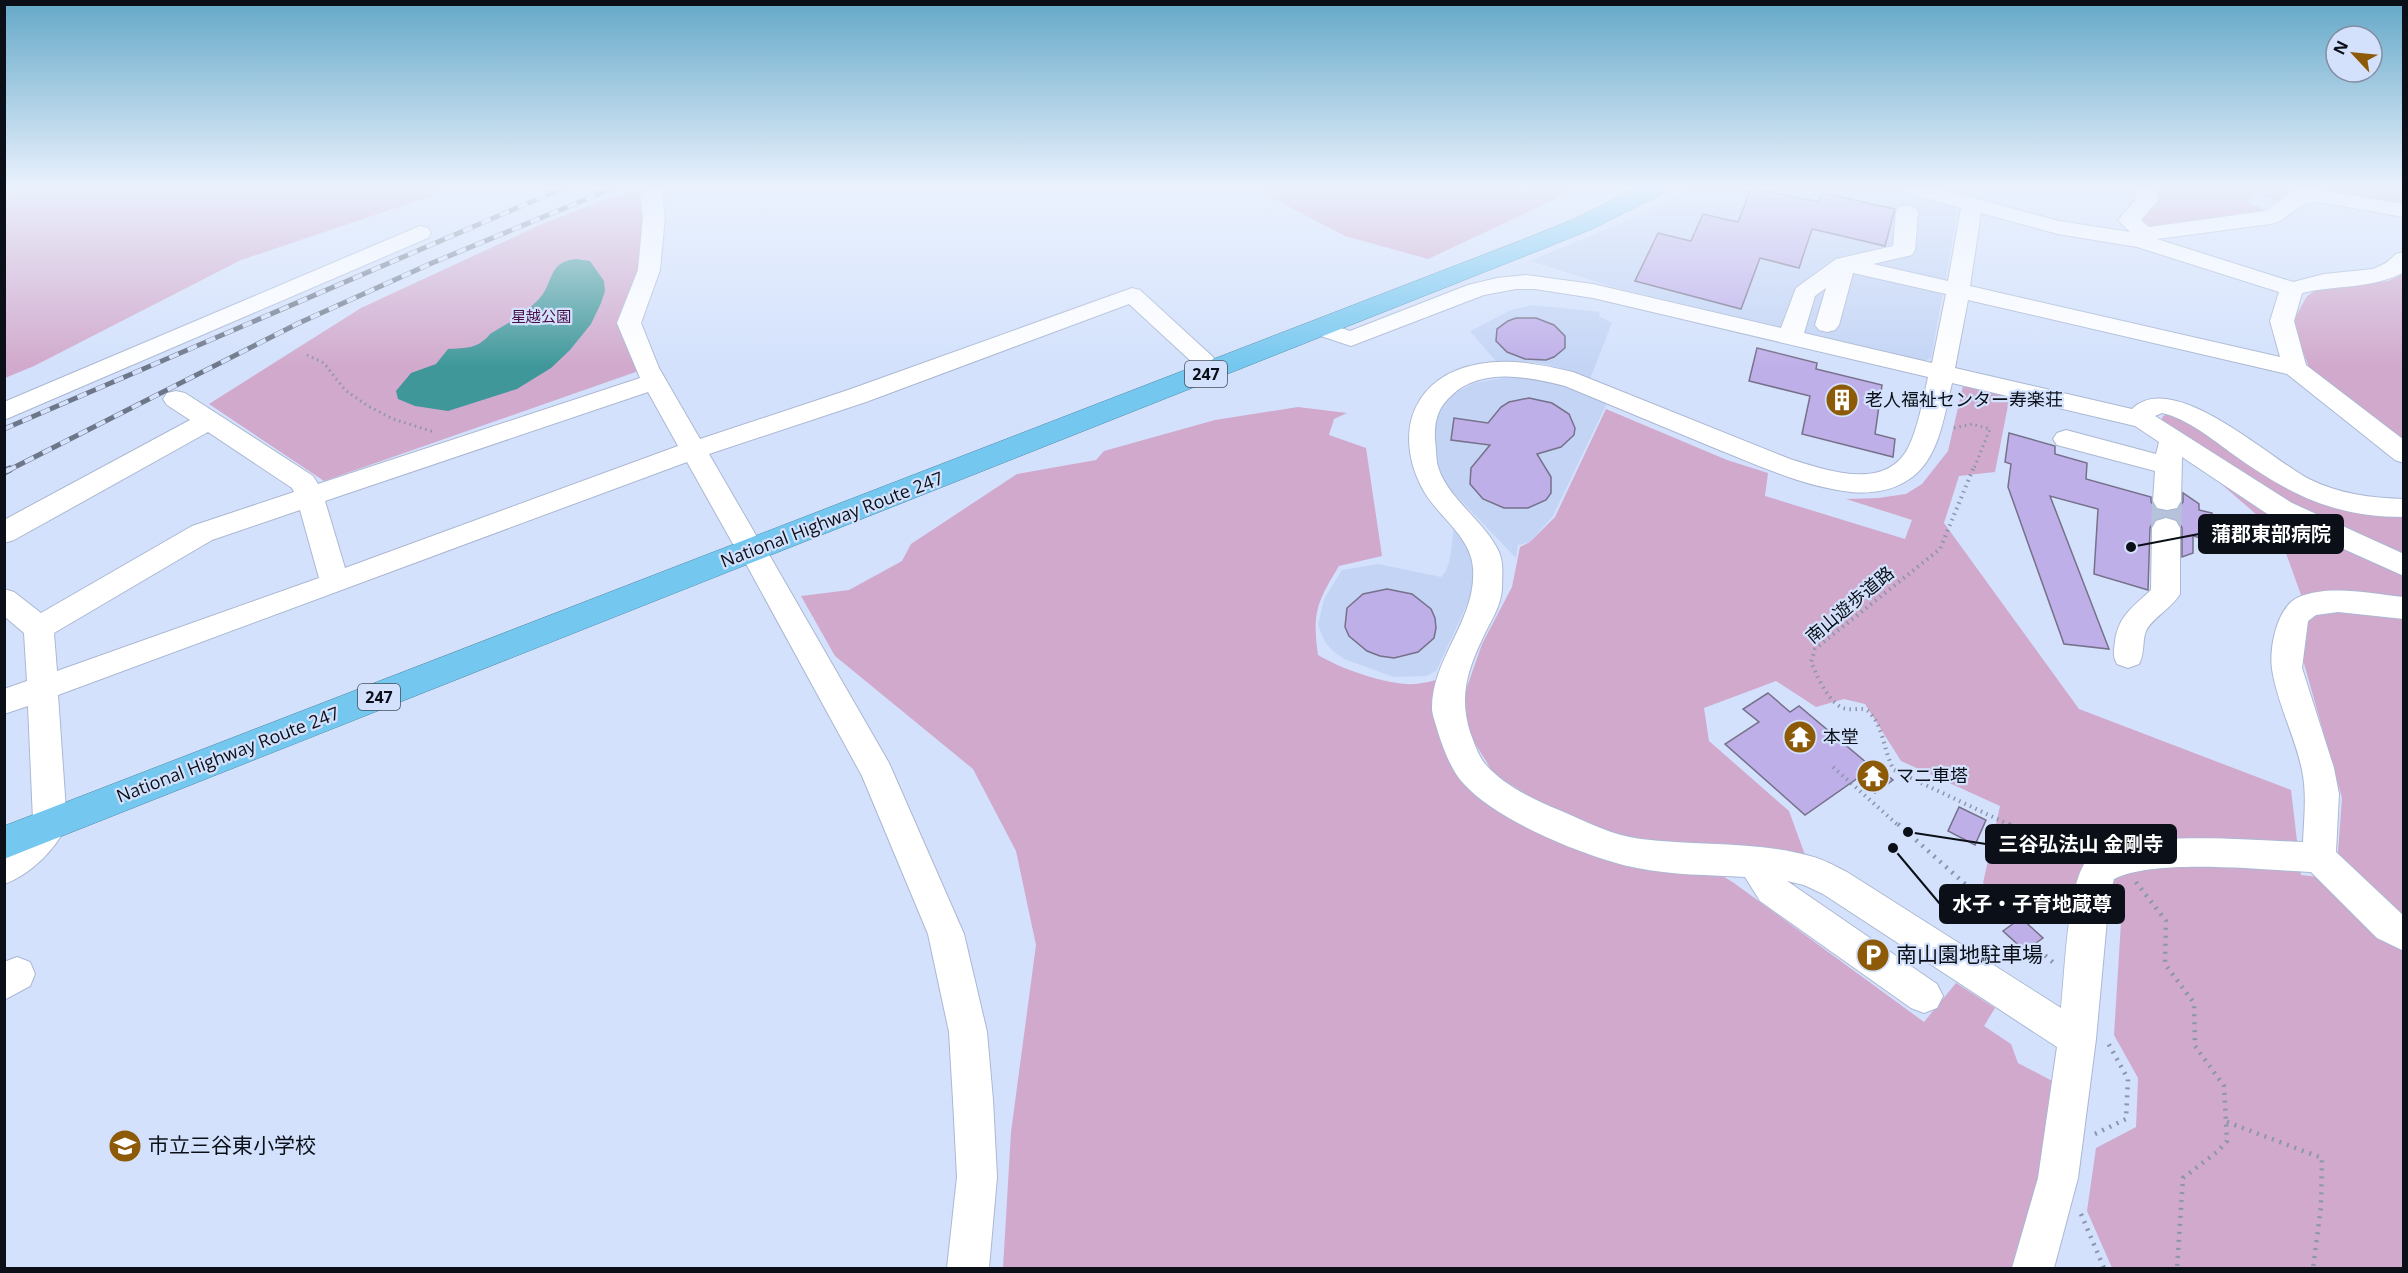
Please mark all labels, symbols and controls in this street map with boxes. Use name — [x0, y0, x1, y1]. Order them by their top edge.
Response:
north arrow — [2324, 24, 2384, 84]
text: N — [2328, 37, 2353, 58]
park label: 星越公園 — [511, 306, 571, 326]
road number: 247 — [1185, 361, 1227, 387]
building icon: 老人福祉センター寿楽荘 — [1824, 382, 1860, 418]
place label: 老人福祉センター寿楽荘 — [1865, 387, 2063, 411]
street label: National Highway Route 247 — [717, 465, 947, 573]
callout: 蒲郡東部病院 — [2199, 515, 2343, 553]
text: 蒲郡東部病院 — [2211, 520, 2331, 547]
street label: 南山遊歩道路 — [1800, 560, 1898, 648]
road number: 247 — [358, 684, 400, 710]
street label: National Highway Route 247 — [113, 700, 343, 808]
temple icon: 本堂 — [1782, 719, 1818, 755]
place label: 本堂 — [1823, 724, 1859, 748]
temple icon: マニ車塔 — [1855, 758, 1891, 794]
place label: マニ車塔 — [1896, 763, 1968, 787]
callout: 三谷弘法山 金剛寺 — [1986, 825, 2176, 863]
text: 三谷弘法山 金剛寺 — [1998, 830, 2164, 857]
callout: 水子・子育地蔵尊 — [1940, 885, 2124, 923]
text: 水子・子育地蔵尊 — [1952, 890, 2112, 917]
parking icon: 南山園地駐車場 — [1855, 937, 1891, 973]
place label: 南山園地駐車場 — [1896, 940, 2043, 968]
school or university icon: 市立三谷東小学校 — [107, 1128, 143, 1164]
place label: 市立三谷東小学校 — [148, 1131, 316, 1159]

